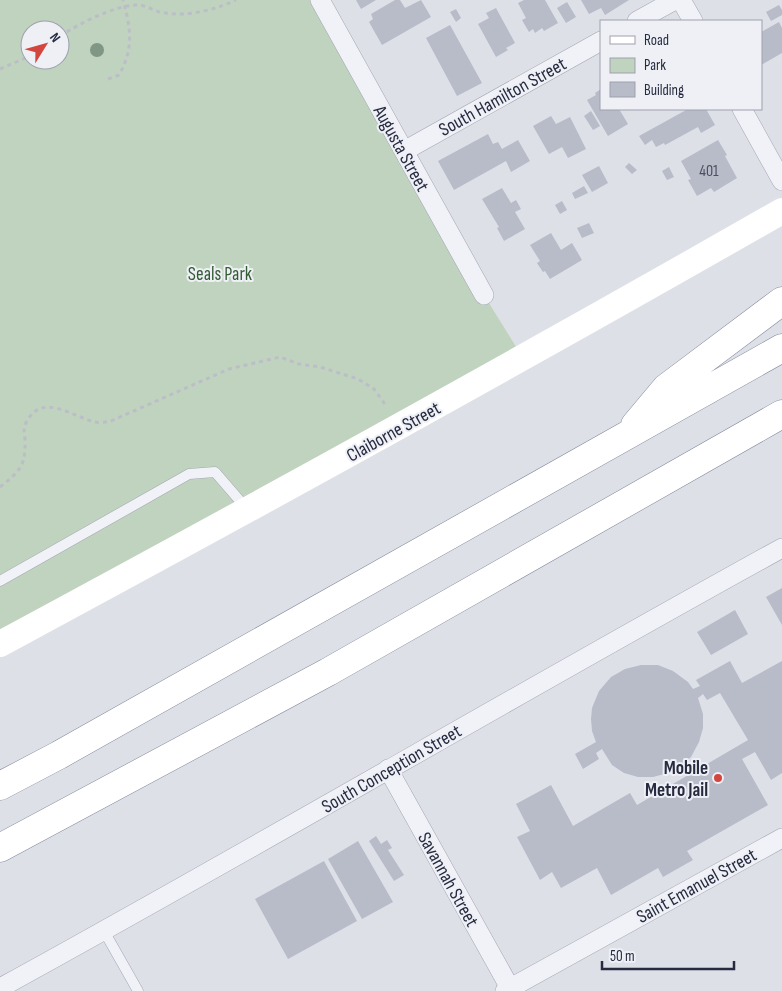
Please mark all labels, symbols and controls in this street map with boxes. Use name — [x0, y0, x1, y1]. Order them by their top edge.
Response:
north arrow — [20, 20, 70, 70]
legend — [600, 20, 762, 110]
text: N — [46, 29, 64, 46]
text: Road — [644, 31, 669, 50]
street label: South Hamilton Street — [435, 53, 571, 142]
text: Park — [644, 56, 666, 75]
text: Building — [644, 81, 684, 100]
street label: Augusta Street — [367, 101, 434, 196]
house number: 401 — [699, 162, 719, 181]
park label: Seals Park — [188, 263, 253, 286]
street label: Claiborne Street — [343, 397, 445, 468]
street label: South Conception Street — [318, 720, 466, 819]
place label: Mobile Metro Jail — [645, 757, 708, 802]
marker: Mobile Metro Jail — [712, 772, 724, 784]
street label: Savannah Street — [412, 828, 483, 931]
street label: Saint Emanuel Street — [633, 844, 761, 929]
scale bar — [602, 938, 734, 970]
text: 50 m — [610, 947, 635, 966]

